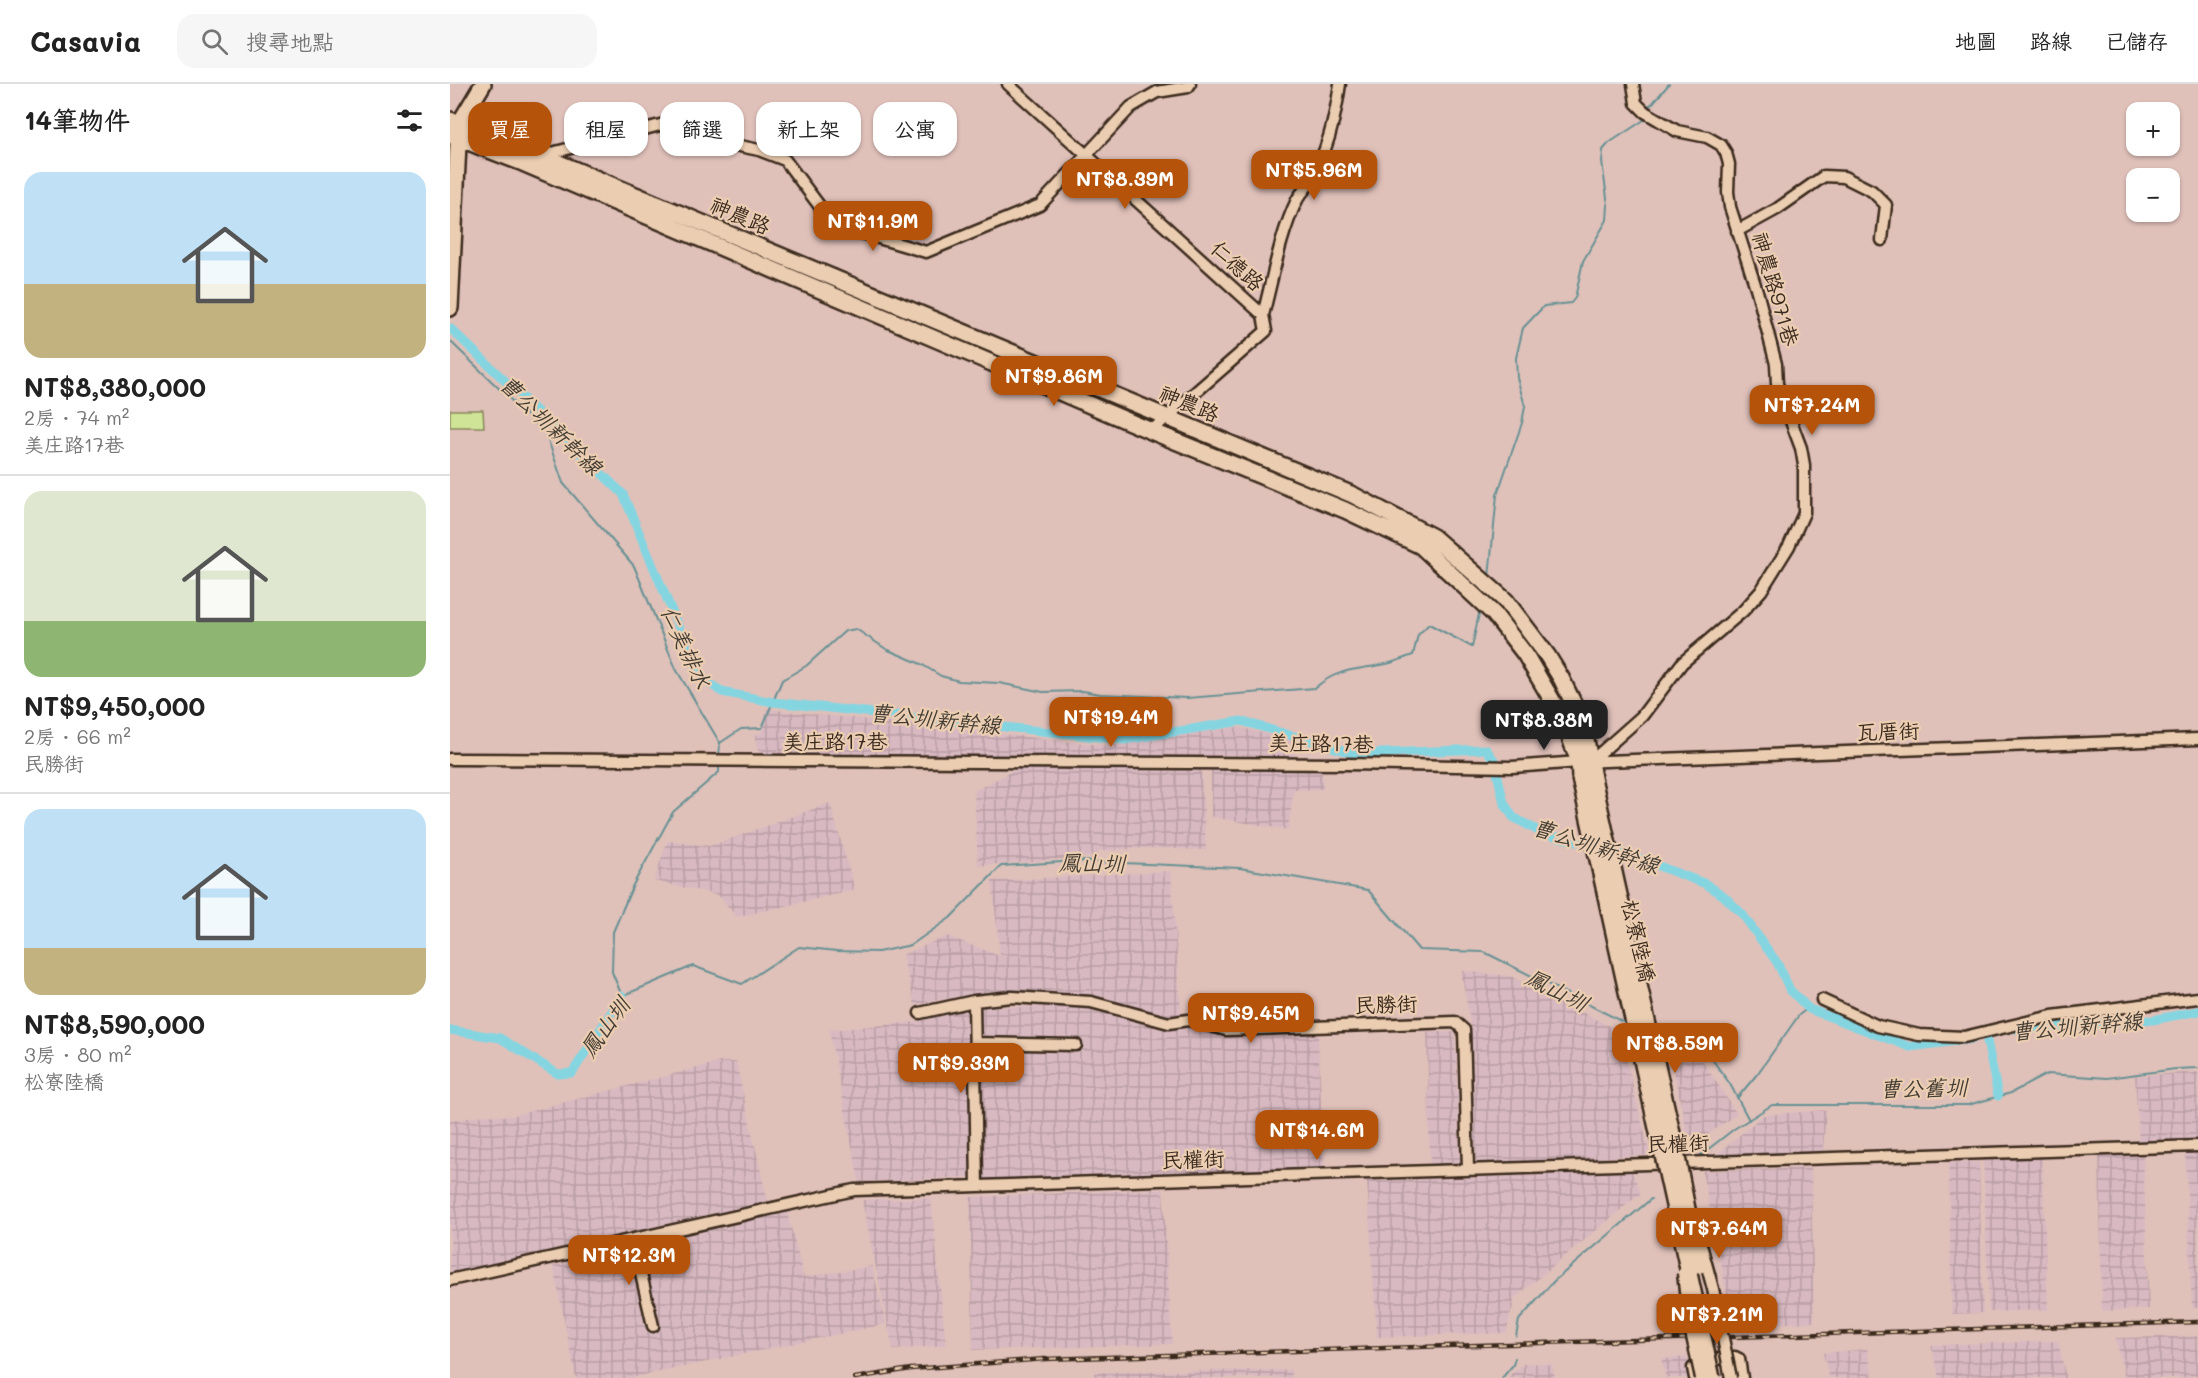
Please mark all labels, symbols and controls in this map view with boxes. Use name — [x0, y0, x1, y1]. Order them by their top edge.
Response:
search box — [177, 14, 597, 68]
text: Casavia — [30, 23, 141, 59]
icon: search — [198, 25, 231, 58]
text: 搜尋地點 — [246, 27, 334, 56]
text: 地圖 — [1955, 27, 1997, 54]
text: 路線 — [2030, 27, 2072, 54]
text: 已儲存 — [2105, 27, 2168, 54]
chip: 買屋 — [468, 102, 552, 156]
chip: 租屋 — [564, 102, 648, 156]
chip: 篩選 — [660, 102, 744, 156]
chip: 新上架 — [756, 102, 861, 156]
chip: 公寓 — [873, 102, 957, 156]
map controls — [2126, 102, 2180, 222]
button: + — [2126, 102, 2180, 156]
text: 14筆物件 — [24, 103, 130, 137]
icon: filters — [393, 104, 426, 137]
pin: NT$5.96M — [1252, 150, 1376, 201]
text: NT$5.96M — [1265, 156, 1363, 182]
pin: NT$8.39M — [1063, 159, 1187, 210]
text: NT$8.39M — [1076, 165, 1174, 191]
button: − — [2126, 168, 2180, 222]
street label: 神農路 — [706, 190, 775, 239]
pin: NT$11.9M — [811, 201, 935, 252]
text: NT$11.9M — [827, 207, 919, 233]
icon: home — [171, 211, 279, 319]
street label: 神農路971巷 — [1747, 228, 1806, 349]
street label: 仁德路 — [1206, 234, 1270, 296]
pin: NT$9.86M — [992, 356, 1116, 407]
text: NT$9.86M — [1005, 362, 1103, 388]
water label: 曹公圳新幹線 — [494, 368, 610, 482]
text: NT$8,380,000 — [24, 370, 206, 404]
street label: 神農路 — [1155, 378, 1224, 427]
pin: NT$7.24M — [1750, 385, 1874, 436]
text: NT$7.24M — [1764, 391, 1860, 417]
text: 2房 · 74 m² — [24, 404, 129, 430]
text: 美庄路17巷 — [24, 431, 124, 457]
icon: home — [171, 530, 279, 638]
water label: 仁美排水 — [655, 601, 719, 694]
text: NT$9,450,000 — [24, 689, 205, 723]
water label: 曹公圳新幹線 — [868, 697, 1003, 740]
pin: NT$19.4M — [1049, 697, 1173, 748]
pin: NT$8.38M — [1482, 700, 1606, 751]
text: NT$19.4M — [1063, 703, 1159, 729]
text: NT$8.38M — [1495, 706, 1593, 732]
street label: 瓦厝街 — [1856, 716, 1920, 745]
text: 2房 · 66 m² — [24, 723, 131, 749]
street label: 美庄路17巷 — [782, 727, 888, 754]
street label: 美庄路17巷 — [1268, 728, 1374, 757]
text: 民勝街 — [24, 750, 84, 776]
water label: 曹公圳新幹線 — [1529, 811, 1664, 880]
water label: 鳳山圳 — [1058, 847, 1127, 878]
icon: home — [171, 848, 279, 956]
street label: 松寮陸橋 — [1617, 897, 1662, 985]
water label: 鳳山圳 — [1520, 961, 1595, 1018]
street label: 民勝街 — [1354, 989, 1418, 1018]
water label: 鳳山圳 — [573, 990, 637, 1063]
pin: NT$9.45M — [1189, 993, 1313, 1044]
text: NT$9.45M — [1202, 999, 1300, 1025]
water label: 曹公圳新幹線 — [2010, 1005, 2145, 1046]
text: NT$8,590,000 — [24, 1007, 205, 1041]
pin: NT$8.59M — [1613, 1023, 1737, 1074]
text: NT$8.59M — [1626, 1029, 1724, 1055]
text: 3房 · 80 m² — [24, 1041, 132, 1067]
pin: NT$9.33M — [899, 1043, 1023, 1094]
text: NT$9.33M — [912, 1049, 1010, 1075]
text: 松寮陸橋 — [24, 1068, 104, 1094]
water label: 曹公舊圳 — [1879, 1072, 1969, 1103]
pin: NT$14.6M — [1255, 1110, 1379, 1161]
text: NT$14.6M — [1269, 1116, 1365, 1142]
street label: 民權街 — [1646, 1128, 1710, 1157]
street label: 民權街 — [1161, 1144, 1225, 1173]
pin: NT$7.64M — [1657, 1208, 1781, 1259]
text: NT$7.64M — [1670, 1214, 1768, 1240]
pin: NT$12.3M — [567, 1235, 691, 1286]
text: NT$12.3M — [582, 1241, 676, 1267]
pin: NT$7.21M — [1655, 1294, 1779, 1345]
text: NT$7.21M — [1671, 1300, 1763, 1326]

